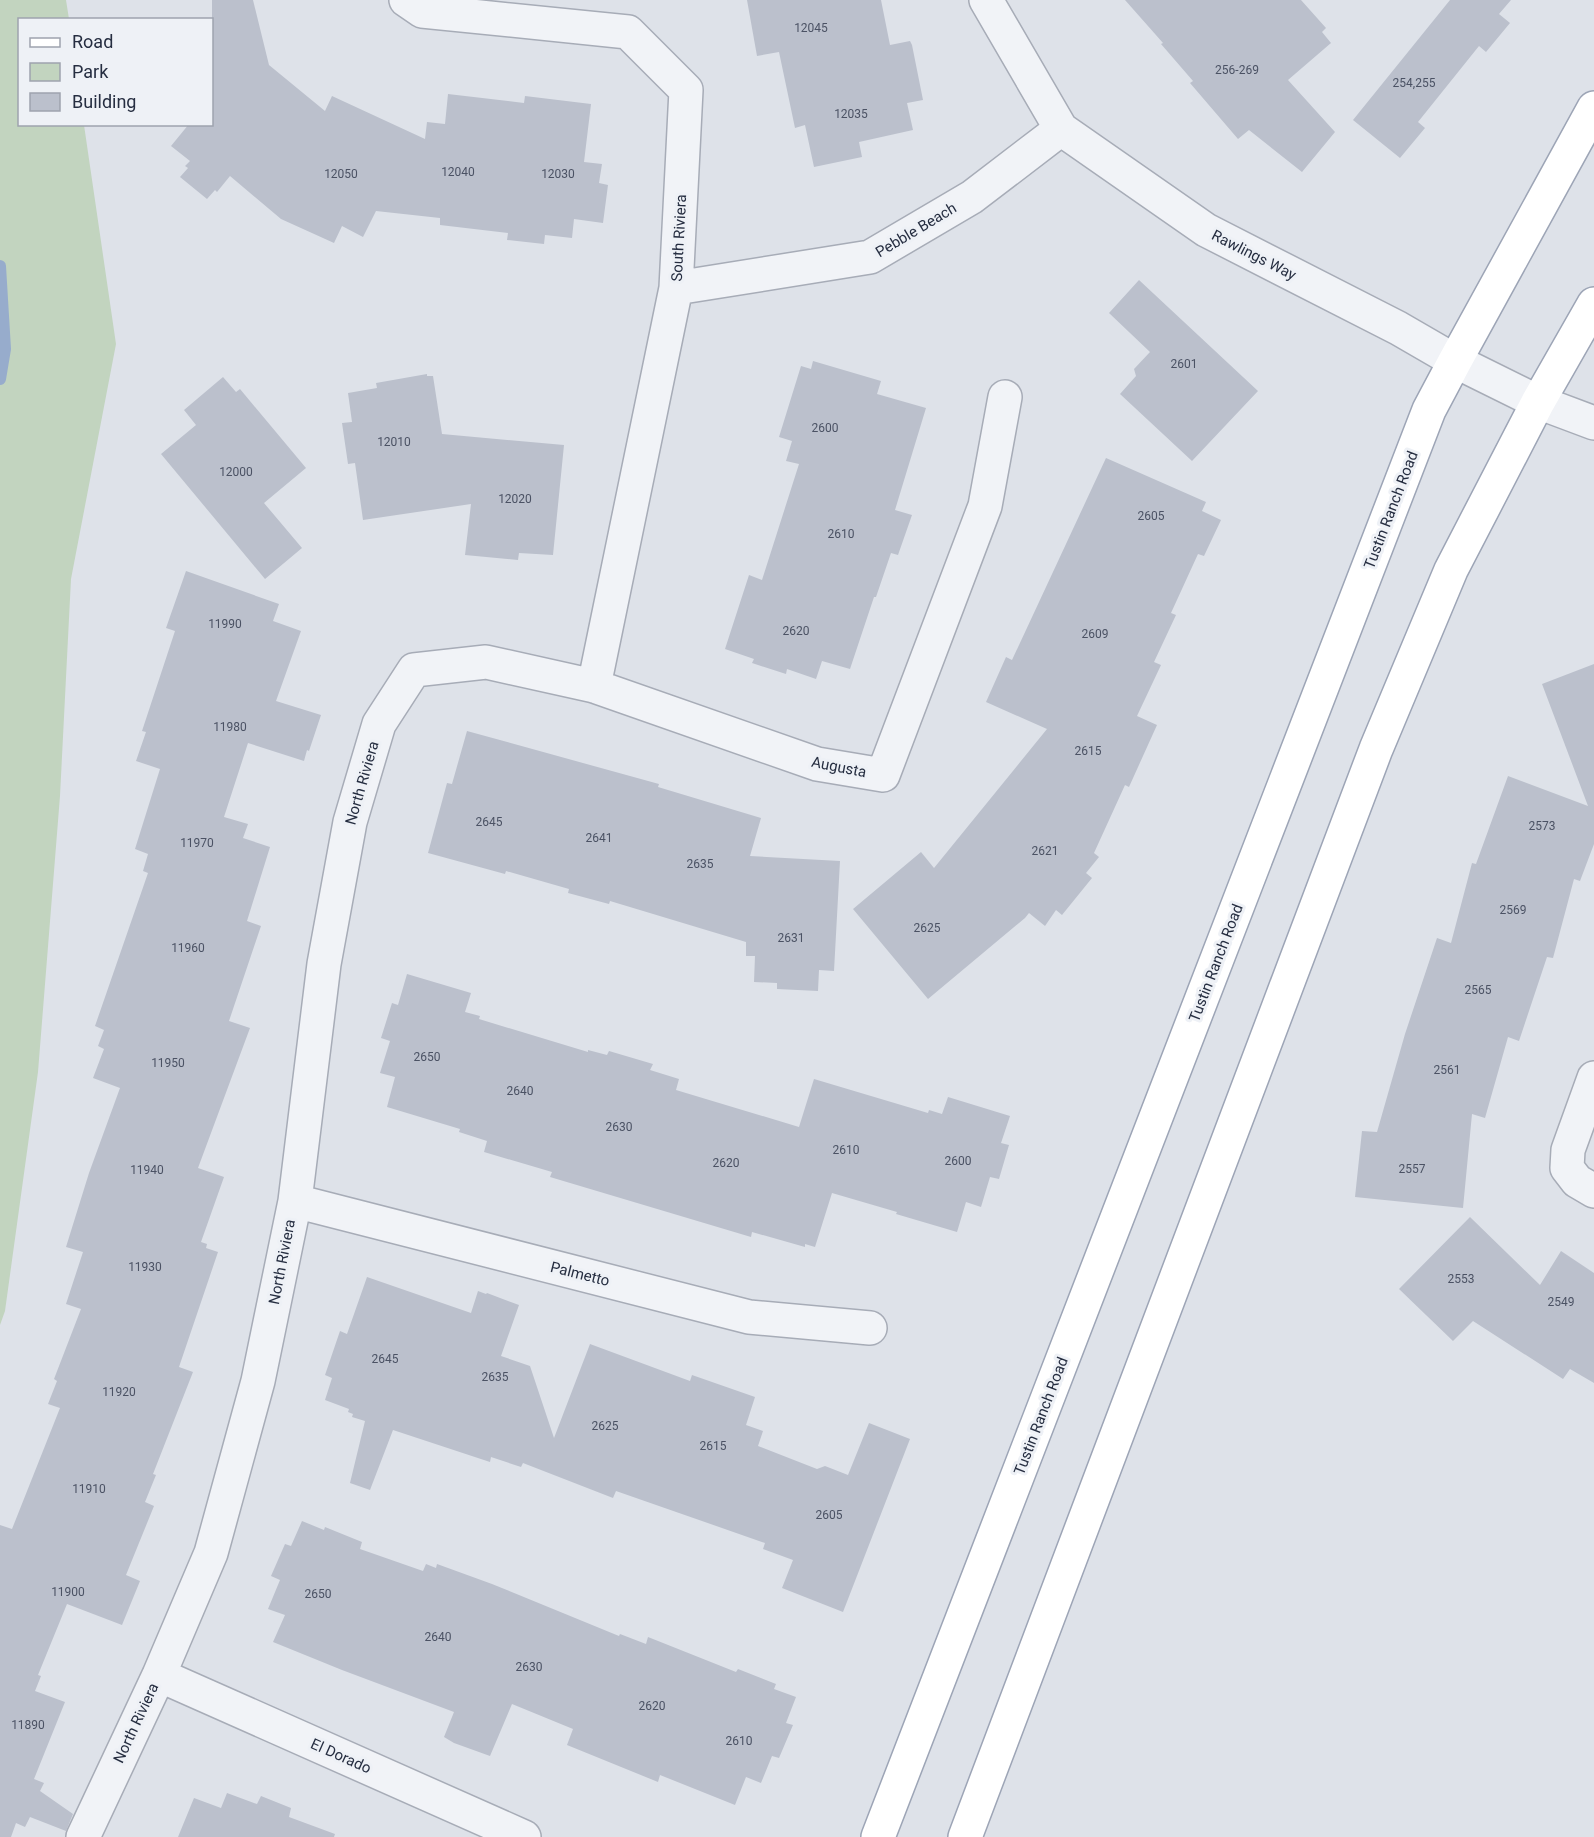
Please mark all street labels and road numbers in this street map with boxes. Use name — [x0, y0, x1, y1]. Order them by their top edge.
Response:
street label: South Riviera — [668, 194, 690, 282]
street label: Pebble Beach — [872, 199, 960, 261]
street label: Rawlings Way — [1209, 226, 1299, 284]
street label: Tustin Ranch Road — [1360, 449, 1422, 571]
street label: North Riviera — [341, 739, 383, 827]
street label: Augusta — [810, 753, 868, 781]
street label: Tustin Ranch Road — [1185, 902, 1247, 1024]
street label: North Riviera — [265, 1218, 299, 1306]
street label: Palmetto — [548, 1258, 612, 1290]
street label: Tustin Ranch Road — [1010, 1355, 1072, 1477]
street label: North Riviera — [110, 1680, 162, 1766]
street label: El Dorado — [308, 1735, 374, 1777]

